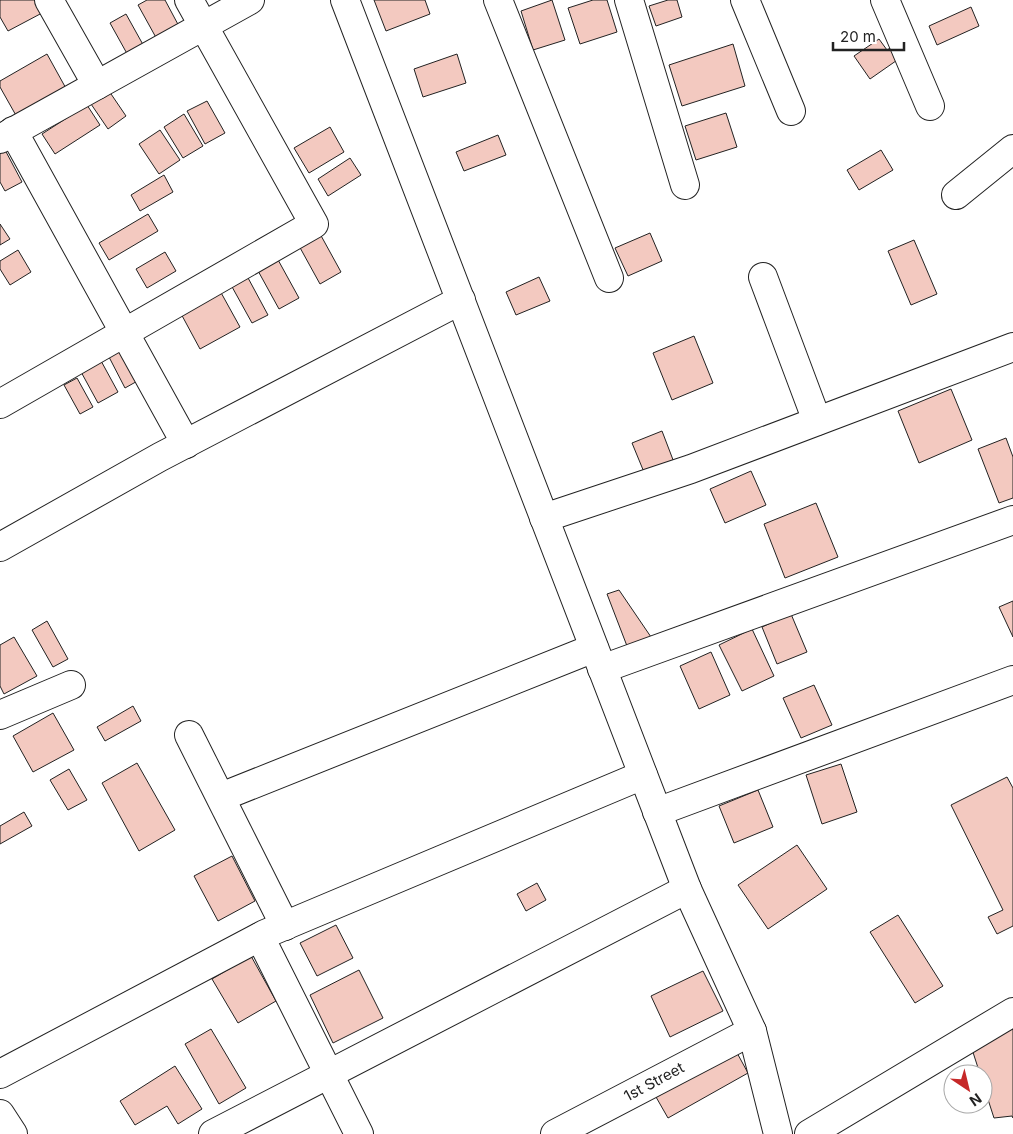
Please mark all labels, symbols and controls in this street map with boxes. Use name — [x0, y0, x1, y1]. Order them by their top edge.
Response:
scale bar — [833, 20, 904, 52]
text: 20 m — [840, 27, 876, 46]
street label: 1st Street — [620, 1058, 687, 1105]
north arrow — [943, 1064, 993, 1114]
text: N — [966, 1090, 985, 1110]

